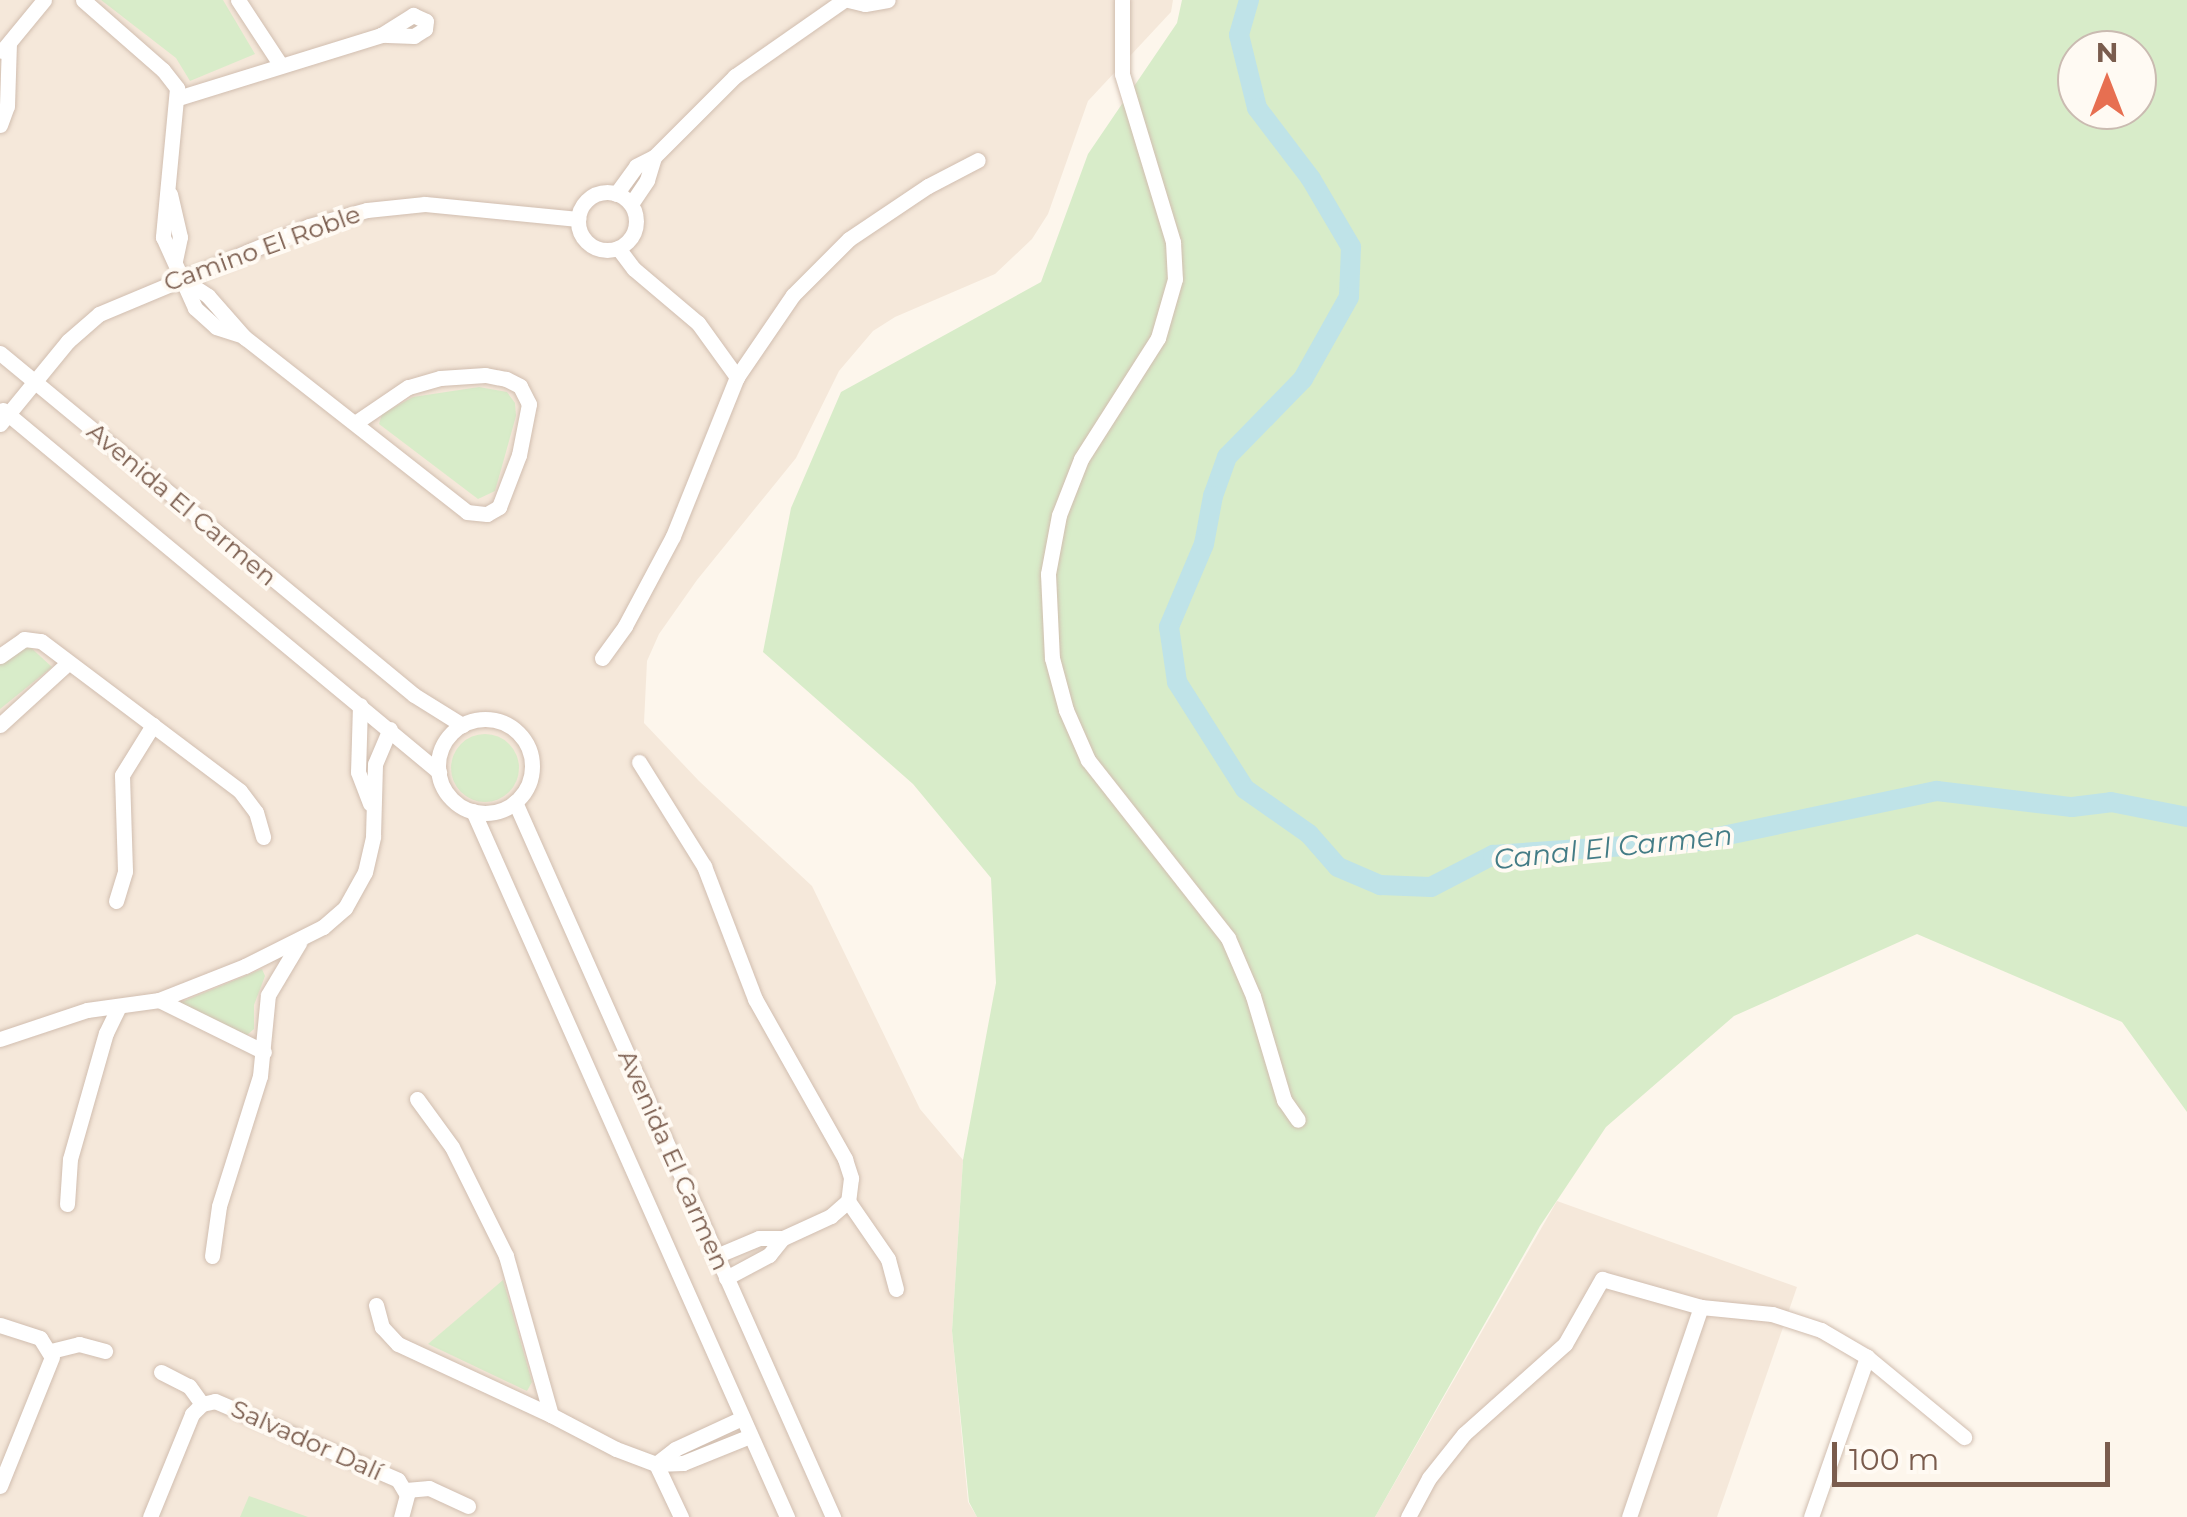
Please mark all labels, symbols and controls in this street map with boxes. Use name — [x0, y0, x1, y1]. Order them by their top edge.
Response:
north arrow — [2057, 30, 2157, 130]
text: N — [2096, 35, 2118, 69]
street label: Camino El Roble — [160, 198, 364, 298]
street label: Avenida El Carmen — [81, 416, 283, 592]
water label: Canal El Carmen — [1492, 818, 1734, 876]
street label: Avenida El Carmen — [612, 1045, 736, 1275]
street label: Salvador Dalí — [227, 1393, 387, 1487]
scale bar — [1837, 1422, 2114, 1484]
text: 100 m — [1849, 1441, 1939, 1478]

